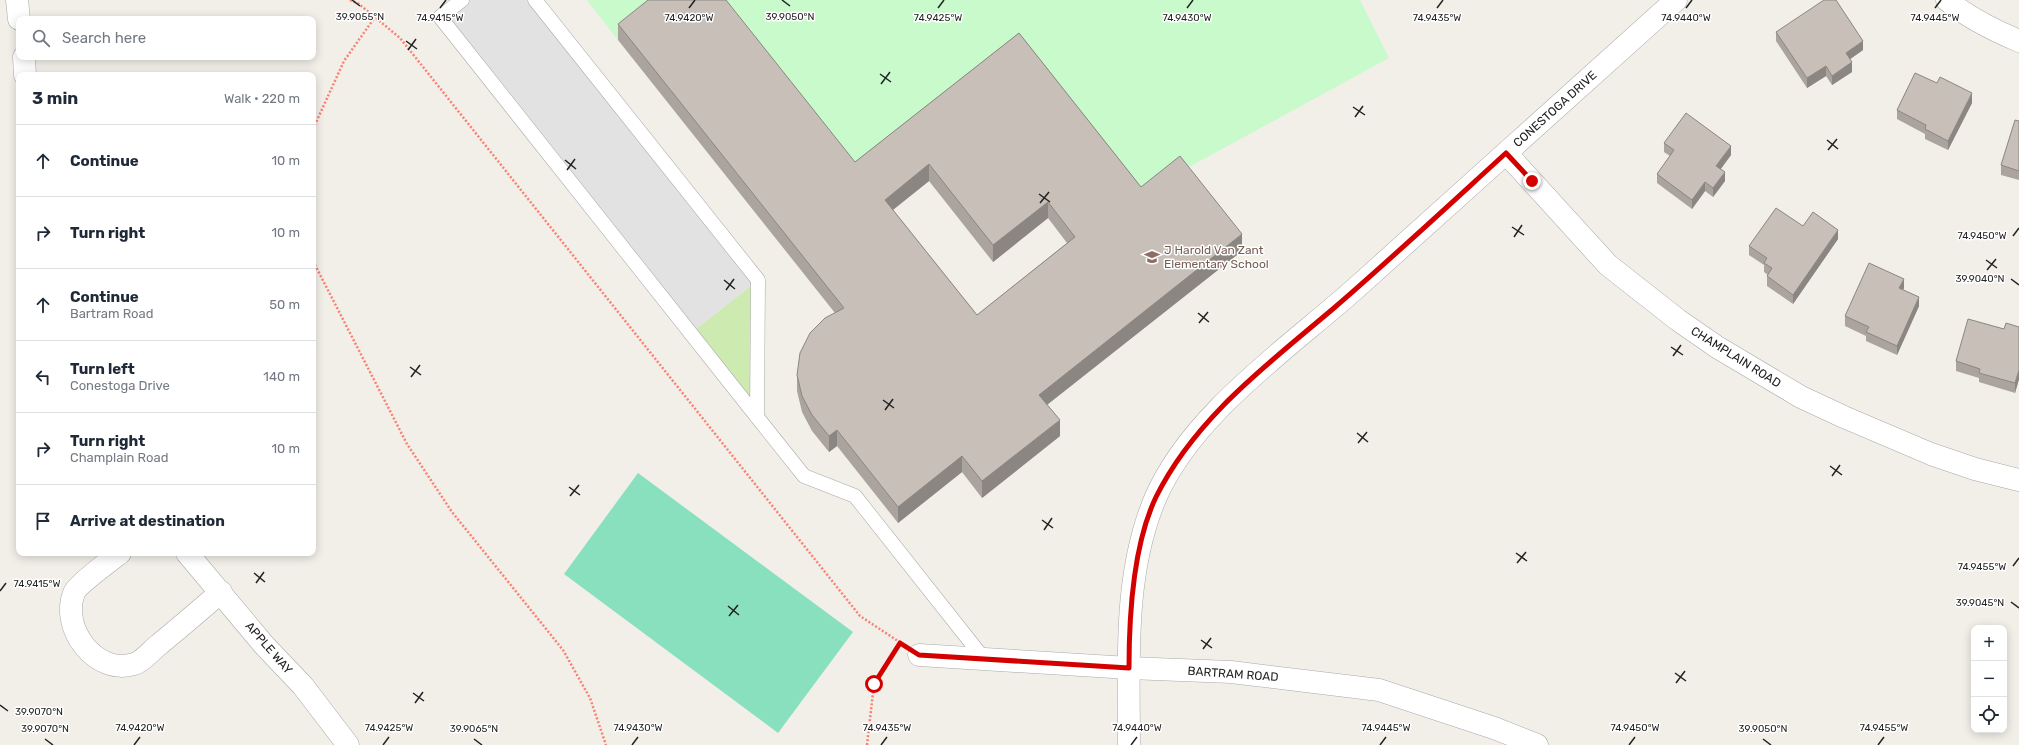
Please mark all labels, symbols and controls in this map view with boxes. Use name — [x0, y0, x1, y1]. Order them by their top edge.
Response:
text: 39.9055°N — [336, 11, 384, 23]
text: 39.9050°N — [766, 11, 814, 23]
text: 74.9415°W — [417, 12, 463, 24]
text: 74.9420°W — [664, 12, 714, 24]
text: 74.9425°W — [914, 12, 962, 24]
text: 74.9430°W — [1162, 12, 1212, 24]
text: 74.9435°W — [1413, 12, 1461, 24]
text: 74.9440°W — [1661, 12, 1711, 24]
text: 74.9445°W — [1911, 12, 1959, 24]
search box — [16, 16, 316, 60]
icon: search — [30, 27, 52, 49]
text: Search here — [62, 29, 146, 47]
street label: CONESTOGA DRIVE — [1510, 68, 1600, 150]
text: 3 min — [32, 88, 78, 108]
text: Walk · 220 m — [224, 91, 300, 106]
icon: ahead — [32, 150, 54, 172]
text: Continue — [70, 152, 139, 170]
text: 10 m — [271, 153, 300, 168]
route end — [1523, 172, 1541, 190]
icon: right — [32, 222, 54, 244]
text: Turn right — [70, 224, 145, 242]
text: 10 m — [271, 225, 300, 240]
text: 74.9450°W — [1957, 230, 2007, 242]
place label: J Harold Van Zant Elementary School — [1164, 243, 1269, 271]
school or university icon: J Harold Van Zant Elementary School — [1143, 248, 1161, 266]
text: 39.9040°N — [1955, 273, 2005, 285]
text: Continue — [70, 288, 139, 306]
icon: ahead — [32, 294, 54, 316]
text: 50 m — [269, 297, 300, 312]
text: Bartram Road — [70, 306, 153, 321]
street label: CHAMPLAIN ROAD — [1688, 324, 1784, 390]
text: Turn left — [70, 360, 135, 378]
icon: left — [32, 366, 54, 388]
text: 140 m — [263, 369, 300, 384]
text: Conestoga Drive — [70, 378, 170, 393]
text: Turn right — [70, 432, 145, 450]
icon: right — [32, 438, 54, 460]
text: 10 m — [271, 441, 300, 456]
text: Champlain Road — [70, 450, 168, 465]
icon: arrive — [32, 510, 54, 532]
text: Arrive at destination — [70, 512, 225, 530]
text: 74.9455°W — [1958, 561, 2006, 573]
text: 74.9415°W — [14, 578, 60, 590]
text: 39.9045°N — [1956, 597, 2004, 609]
street label: APPLE WAY — [243, 619, 296, 677]
map controls — [1971, 625, 2007, 733]
button: + — [1971, 625, 2007, 661]
button: − — [1971, 661, 2007, 697]
street label: BARTRAM ROAD — [1187, 664, 1279, 684]
route start — [865, 675, 883, 693]
button: locate — [1971, 697, 2007, 733]
text: 39.9070°N — [15, 706, 63, 718]
text: 74.9420°W — [115, 722, 165, 734]
text: 74.9425°W — [365, 722, 413, 734]
text: 74.9430°W — [613, 722, 663, 734]
text: 74.9435°W — [863, 722, 911, 734]
text: 74.9440°W — [1112, 722, 1162, 734]
text: 74.9445°W — [1362, 722, 1410, 734]
text: 74.9450°W — [1610, 722, 1660, 734]
text: 74.9455°W — [1860, 722, 1908, 734]
text: 39.9070°N — [21, 723, 69, 735]
text: 39.9065°N — [450, 723, 498, 735]
text: 39.9050°N — [1739, 723, 1787, 735]

